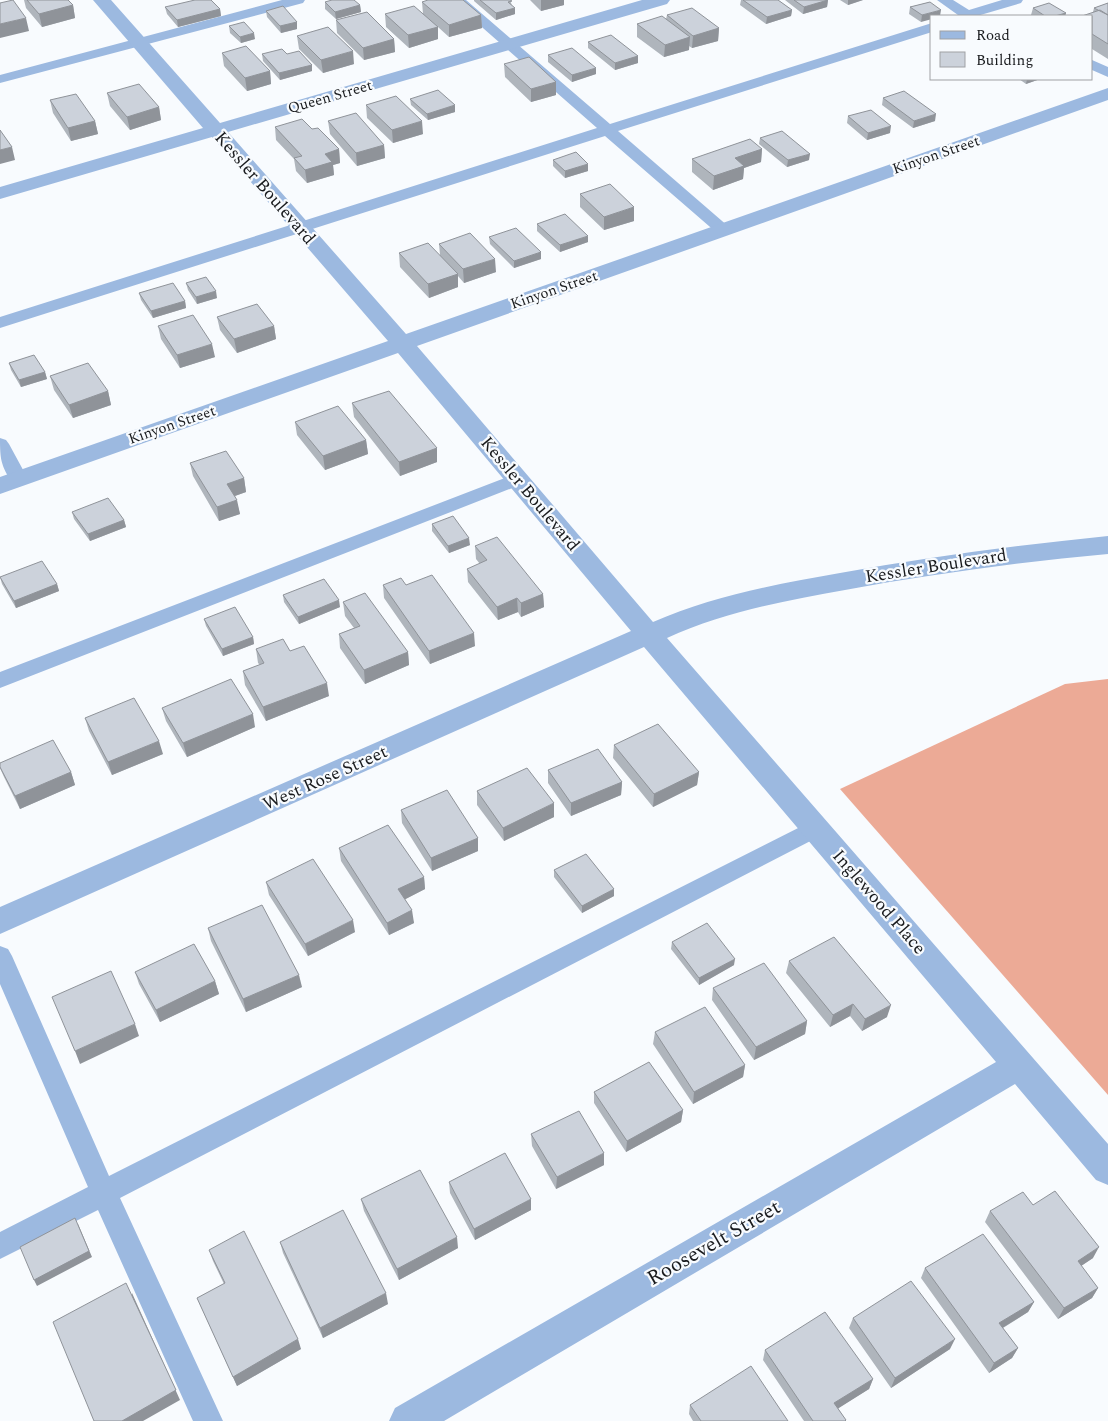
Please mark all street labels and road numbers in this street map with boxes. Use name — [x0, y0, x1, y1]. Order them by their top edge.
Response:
street label: Queen Street — [285, 74, 375, 120]
street label: Kessler Boulevard — [208, 125, 322, 251]
street label: Kinyon Street — [889, 129, 983, 181]
street label: Kinyon Street — [507, 264, 601, 316]
street label: Kinyon Street — [125, 399, 219, 451]
street label: Kessler Boulevard — [474, 431, 586, 557]
street label: Kessler Boulevard — [863, 541, 1009, 591]
street label: West Rose Street — [258, 738, 392, 818]
street label: Inglewood Place — [826, 843, 932, 961]
street label: Roosevelt Street — [641, 1192, 787, 1294]

